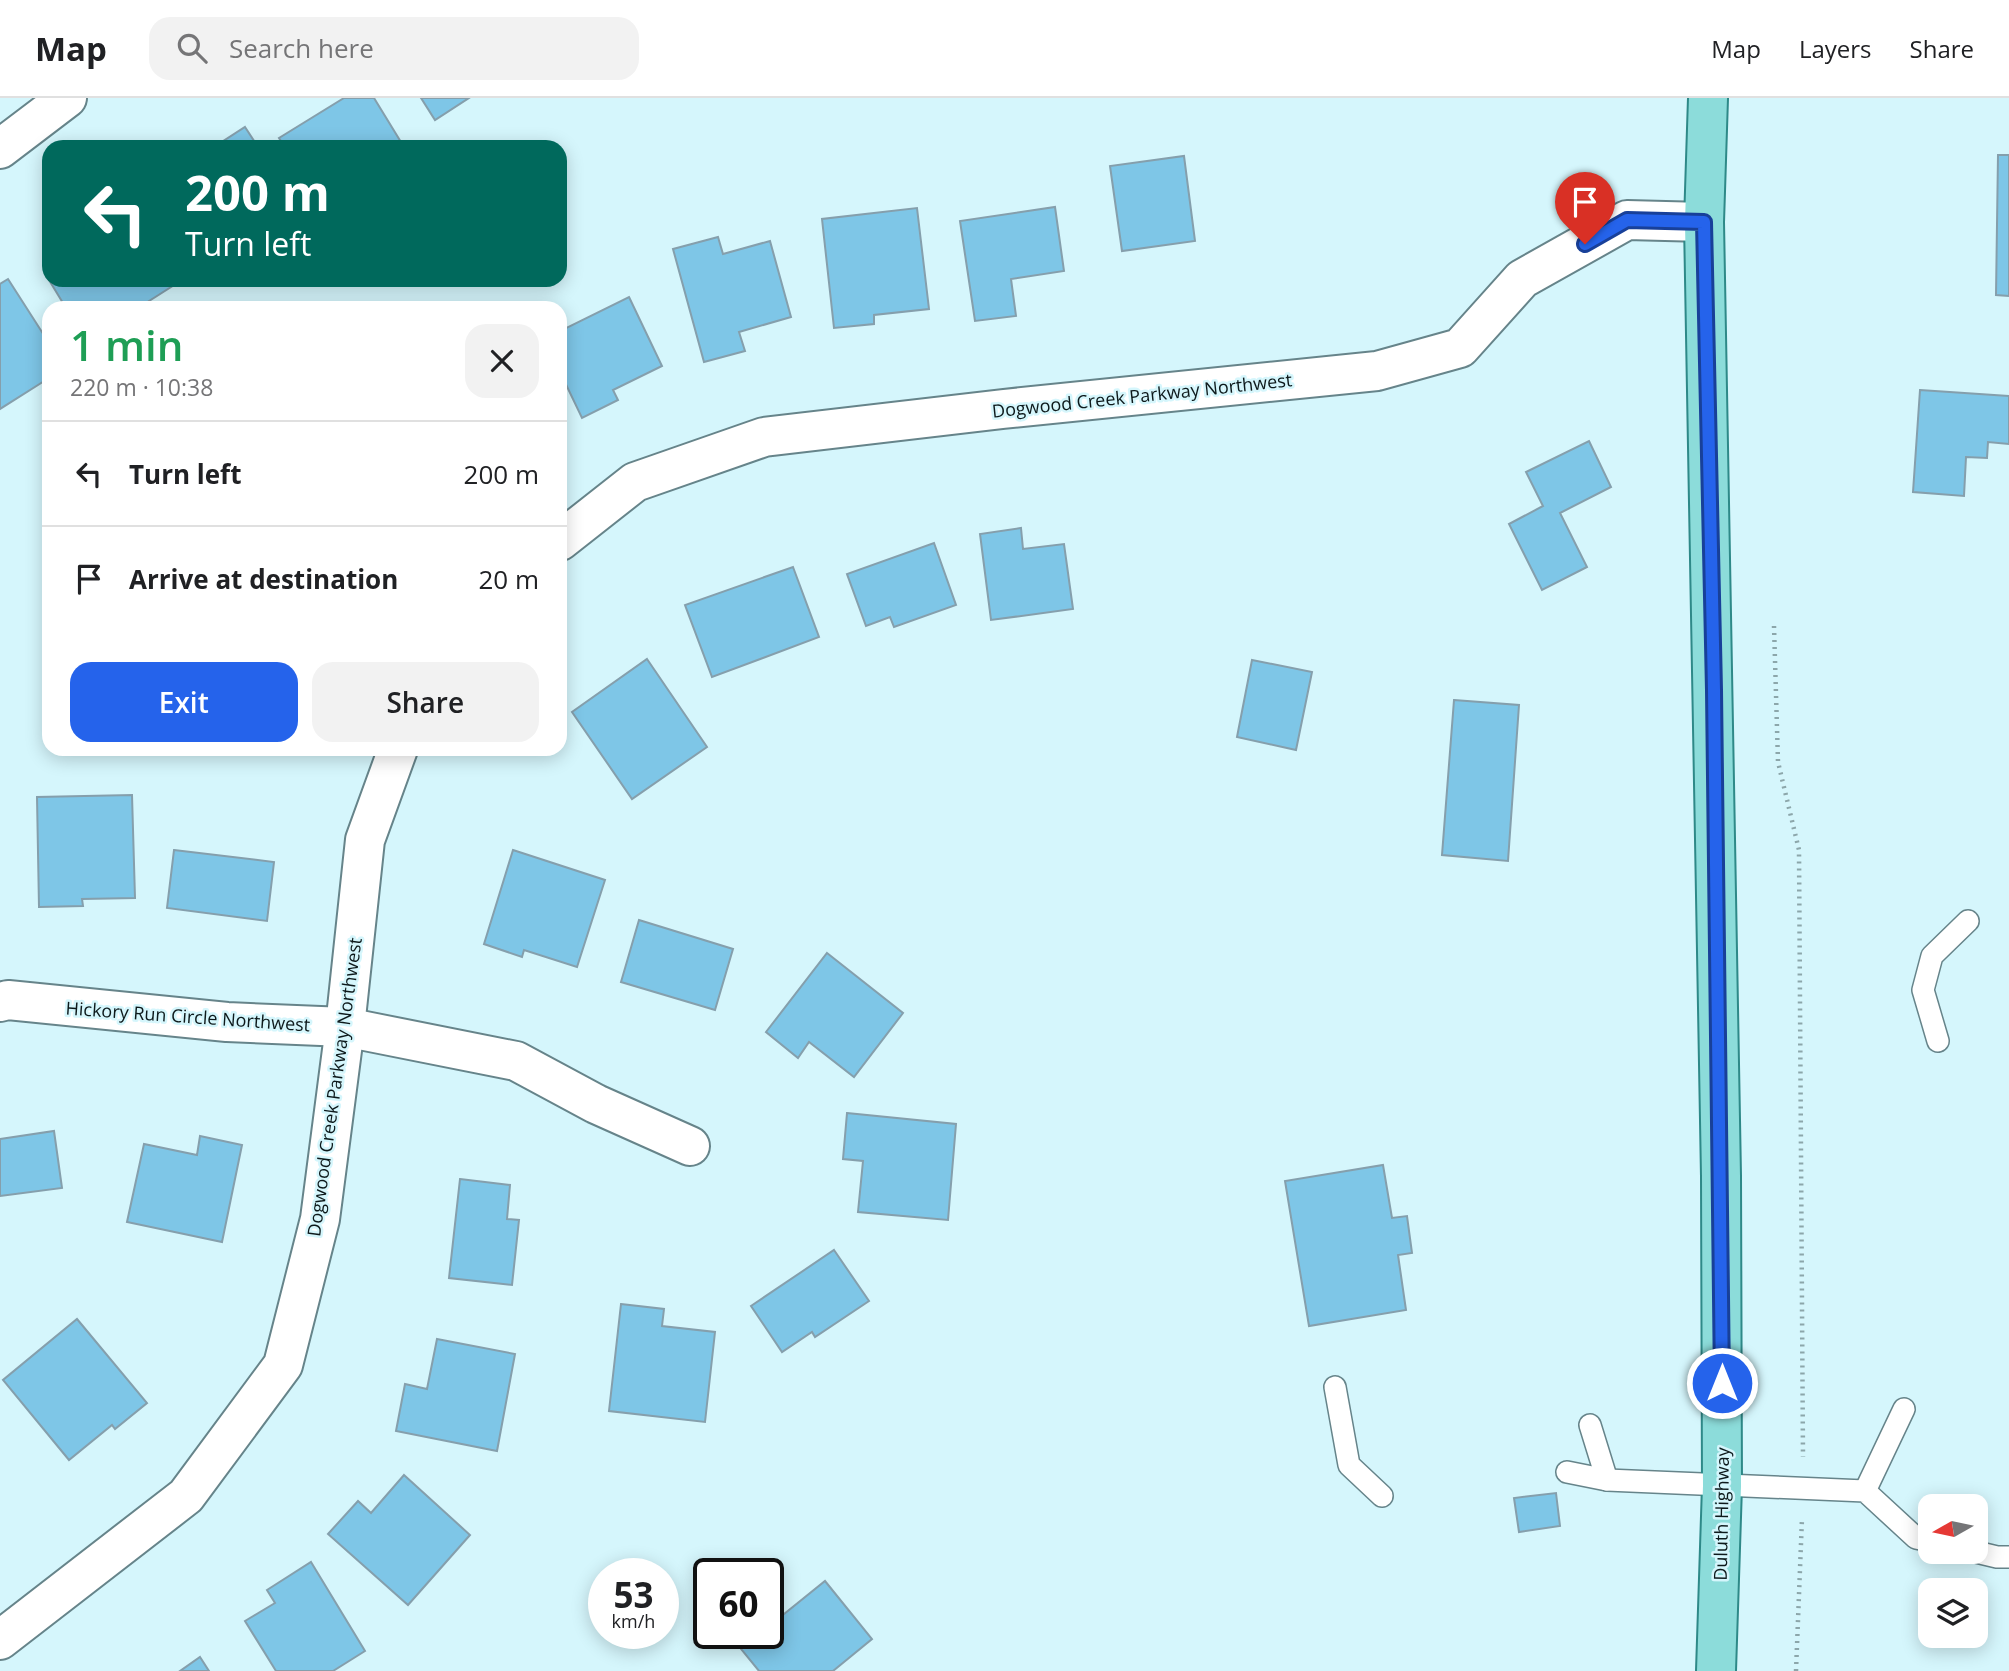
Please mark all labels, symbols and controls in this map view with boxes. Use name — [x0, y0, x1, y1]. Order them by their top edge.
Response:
search box — [149, 17, 639, 80]
text: Map — [35, 26, 107, 71]
icon: search — [173, 29, 211, 67]
text: Search here — [229, 30, 374, 66]
text: Map — [1711, 32, 1761, 65]
text: Layers — [1799, 32, 1872, 65]
text: Share — [1910, 32, 1974, 65]
text: 200 m — [185, 159, 330, 225]
icon: left — [70, 168, 161, 259]
pin — [1555, 172, 1615, 244]
icon: arrive — [1566, 183, 1604, 221]
text: Turn left — [185, 222, 311, 265]
text: 1 min — [70, 316, 183, 373]
button: close — [465, 324, 539, 398]
street label: Dogwood Creek Parkway Northwest — [991, 367, 1293, 423]
text: 220 m · 10:38 — [70, 371, 213, 403]
icon: left — [70, 455, 108, 493]
text: Turn left — [129, 456, 241, 492]
text: 200 m — [464, 456, 539, 492]
icon: arrive — [70, 560, 108, 598]
text: Arrive at destination — [129, 561, 398, 597]
text: 20 m — [478, 561, 539, 597]
button: Exit — [70, 662, 298, 742]
button: Share — [312, 662, 539, 742]
street label: Dogwood Creek Parkway Northwest — [301, 936, 367, 1238]
street label: Hickory Run Circle Northwest — [65, 995, 311, 1037]
position arrow — [1685, 1346, 1759, 1420]
street label: Duluth Highway — [1708, 1446, 1734, 1581]
north arrow — [1918, 1494, 1988, 1564]
map controls — [1918, 1494, 1988, 1648]
speed limit sign: 60 — [693, 1558, 784, 1649]
text: 53 — [613, 1571, 654, 1618]
button: layers — [1918, 1578, 1988, 1648]
text: km/h — [612, 1609, 655, 1633]

